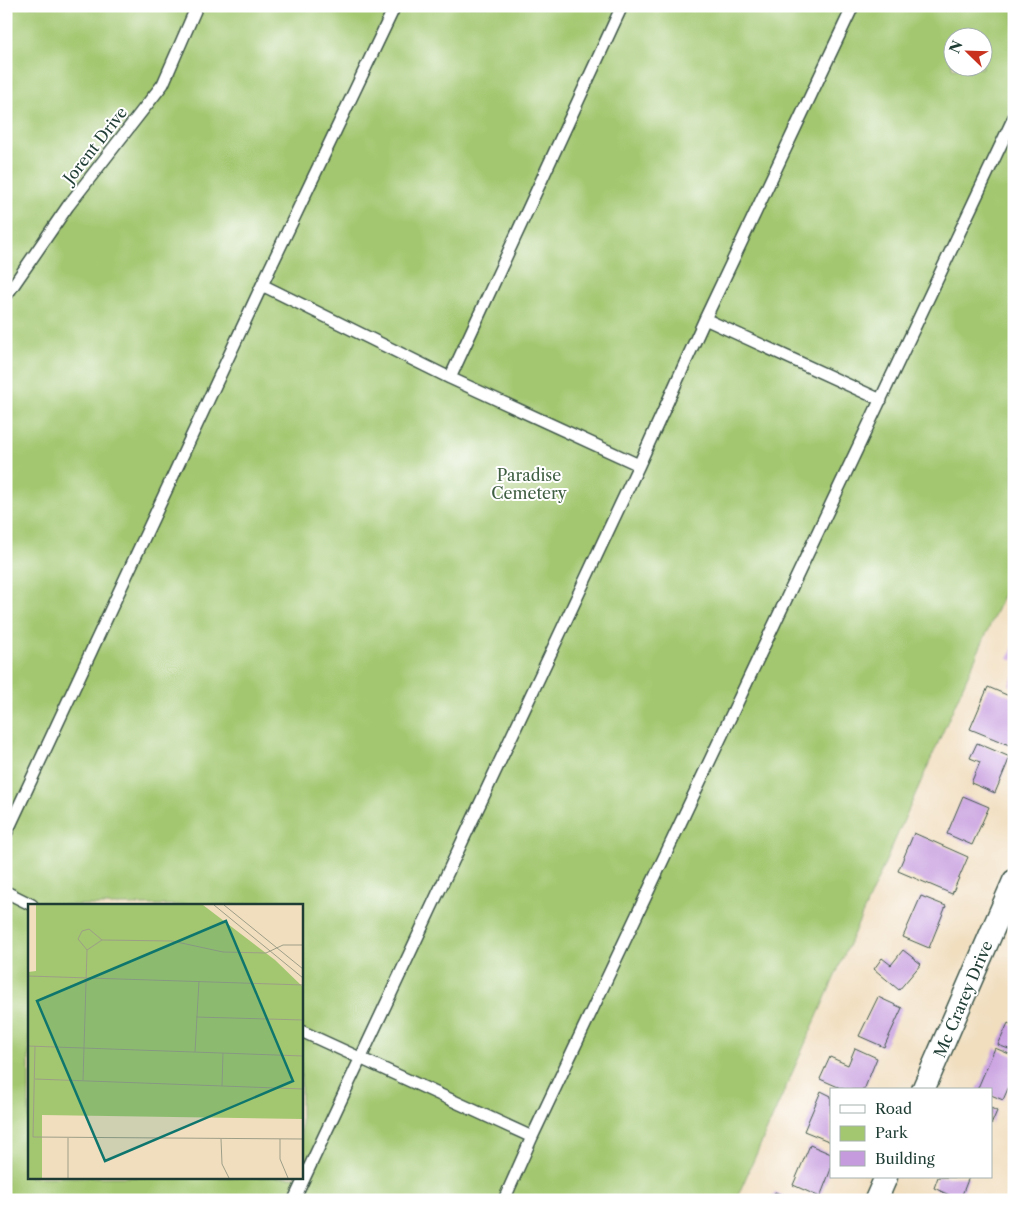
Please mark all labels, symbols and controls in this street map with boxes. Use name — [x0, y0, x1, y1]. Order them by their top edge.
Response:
north arrow — [942, 28, 992, 78]
text: N — [945, 38, 967, 56]
street label: Jorent Drive — [57, 102, 131, 190]
park label: Paradise Cemetery — [491, 465, 568, 503]
inset map — [28, 904, 302, 1178]
street label: Mc Crarey Drive — [929, 937, 997, 1061]
legend — [830, 1088, 992, 1178]
text: Road — [875, 1099, 912, 1118]
text: Park — [875, 1123, 909, 1142]
text: Building — [875, 1149, 935, 1168]

